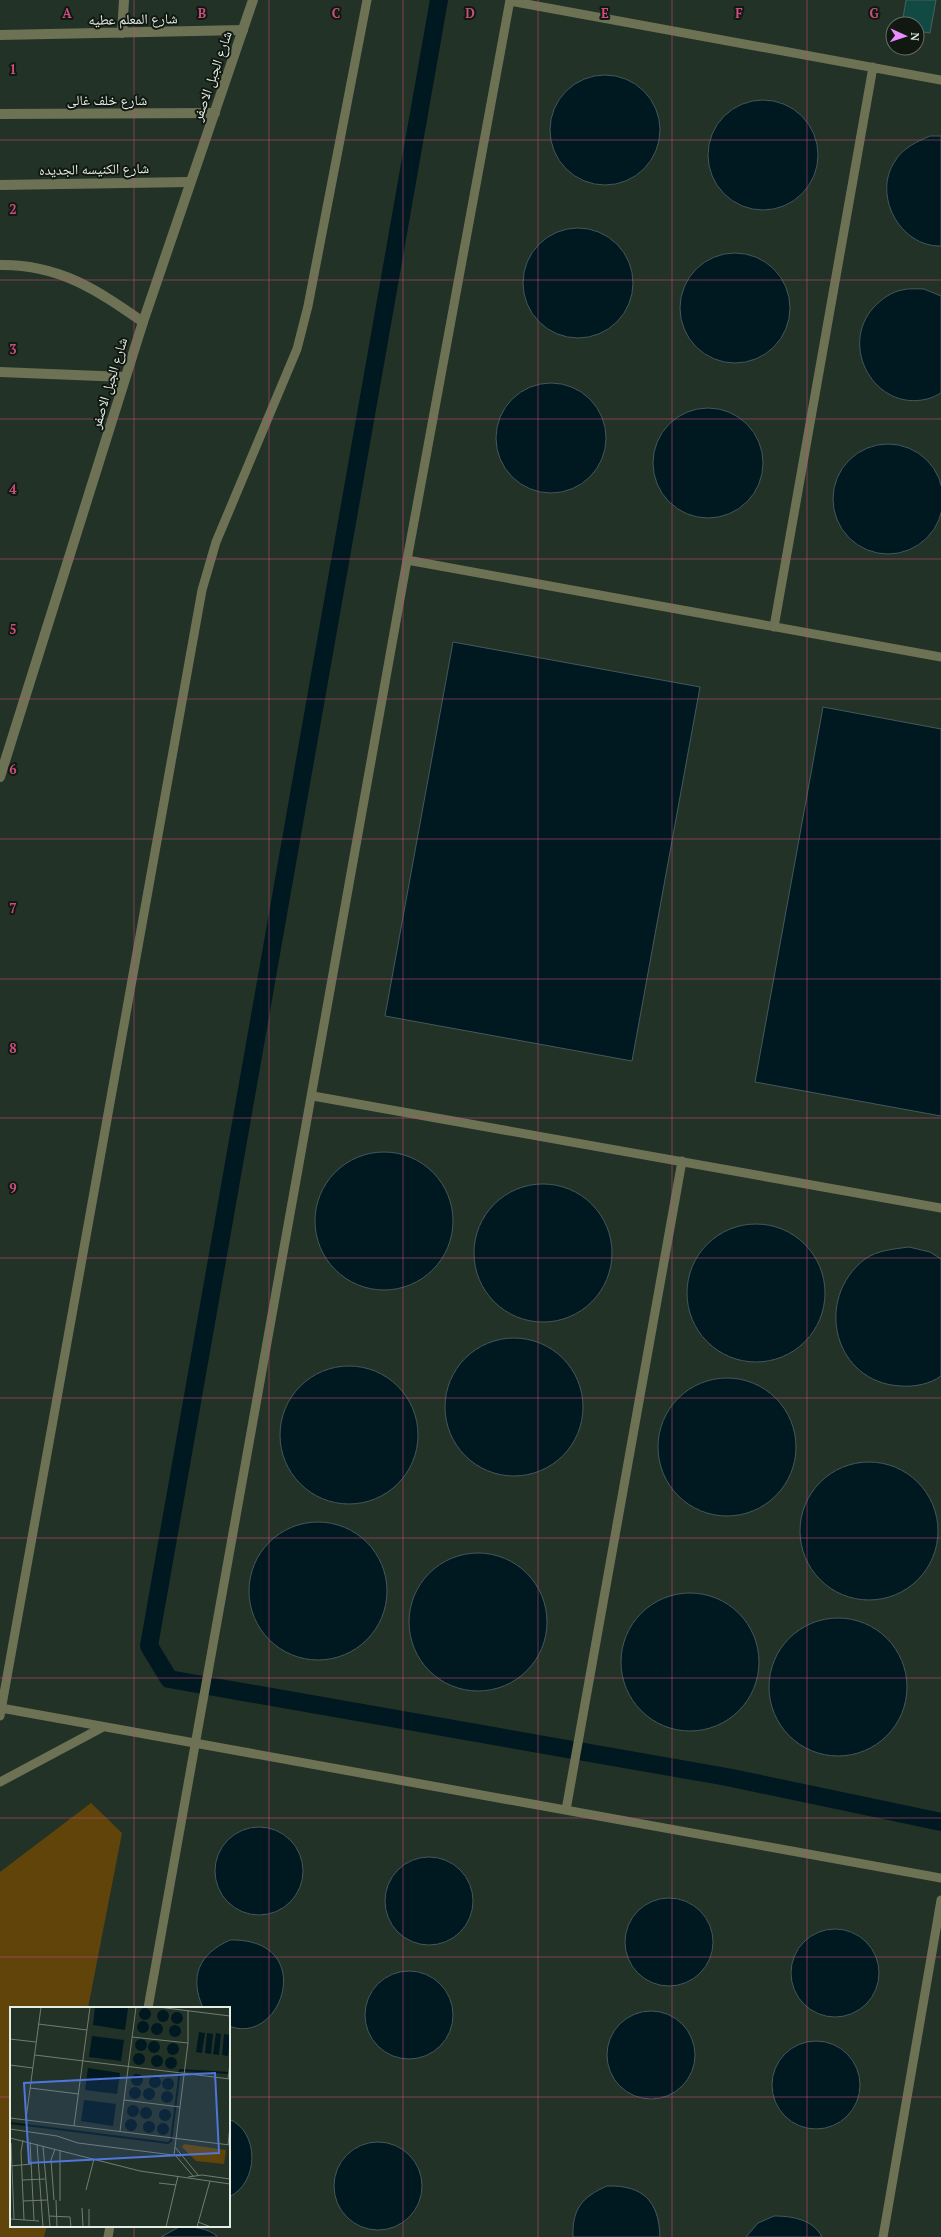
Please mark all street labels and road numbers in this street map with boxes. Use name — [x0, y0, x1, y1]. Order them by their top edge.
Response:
street label: شارع المعلم عطيه — [88, 8, 178, 30]
street label: شارع الجبل الاصفر — [187, 28, 237, 125]
street label: شارع خلف غالى — [67, 90, 147, 110]
street label: شارع الكنيسه الجديده — [39, 158, 149, 180]
street label: شارع الجبل الاصفر — [85, 335, 132, 432]

